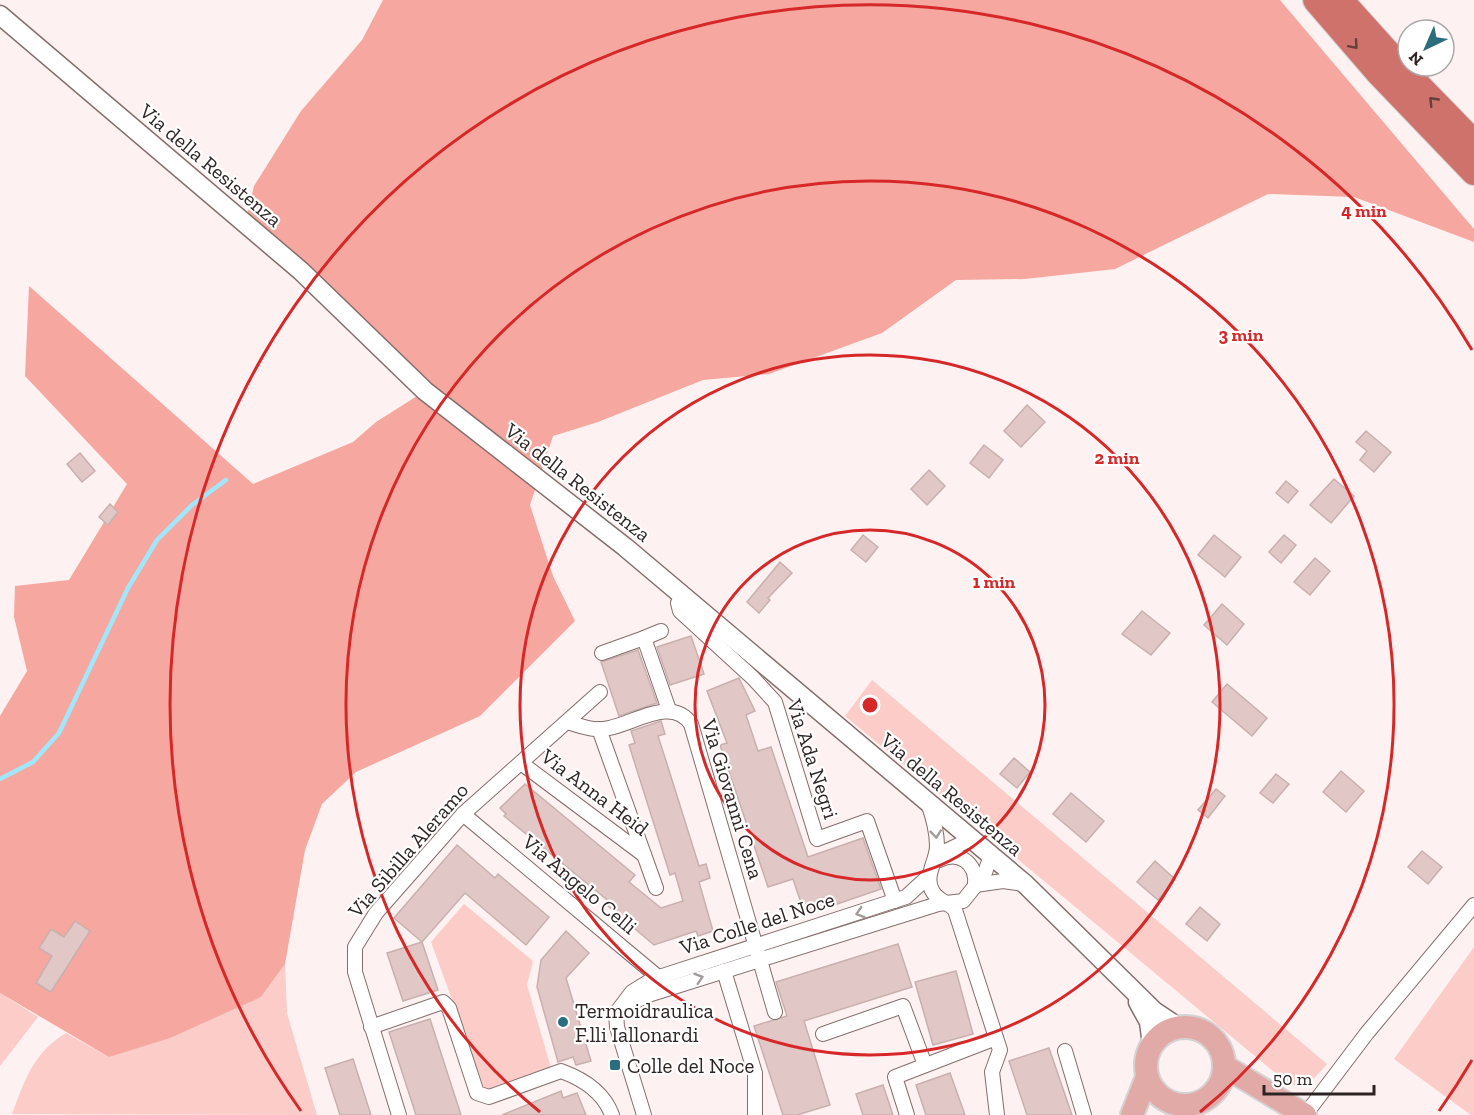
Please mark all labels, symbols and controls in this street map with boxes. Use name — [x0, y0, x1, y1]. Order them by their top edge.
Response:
north arrow — [1396, 18, 1456, 78]
one-way arrow — [1347, 38, 1358, 49]
text: N — [1405, 47, 1427, 69]
street label: Via della Resistenza — [134, 98, 287, 232]
one-way arrow — [1429, 98, 1440, 108]
text: 4 min — [1341, 200, 1387, 222]
text: 3 min — [1219, 324, 1264, 346]
street label: Via della Resistenza — [499, 417, 656, 547]
text: 2 min — [1095, 447, 1140, 469]
text: 1 min — [973, 571, 1016, 593]
street label: Via Ada Negri — [782, 695, 844, 822]
centre of rings — [860, 695, 880, 715]
street label: Via Giovanni Cena — [696, 715, 769, 882]
street label: Via della Resistenza — [875, 727, 1028, 861]
street label: Via Anna Heid — [535, 743, 654, 841]
street label: Via Sibilla Aleramo — [342, 777, 473, 923]
street label: Via Angelo Celli — [517, 828, 643, 939]
one-way arrow — [929, 830, 942, 839]
street label: Via Colle del Noce — [675, 886, 838, 960]
one-way arrow — [855, 905, 866, 918]
one-way arrow — [693, 973, 704, 986]
place label: Termoidraulica F.lli Iallonardi — [575, 998, 714, 1047]
marker: Termoidraulica F.lli Iallonardi — [556, 1015, 570, 1029]
place label: Colle del Noce — [627, 1053, 754, 1078]
marker: Colle del Noce — [608, 1058, 622, 1072]
scale bar — [1264, 1058, 1374, 1096]
text: 50 m — [1273, 1068, 1313, 1090]

